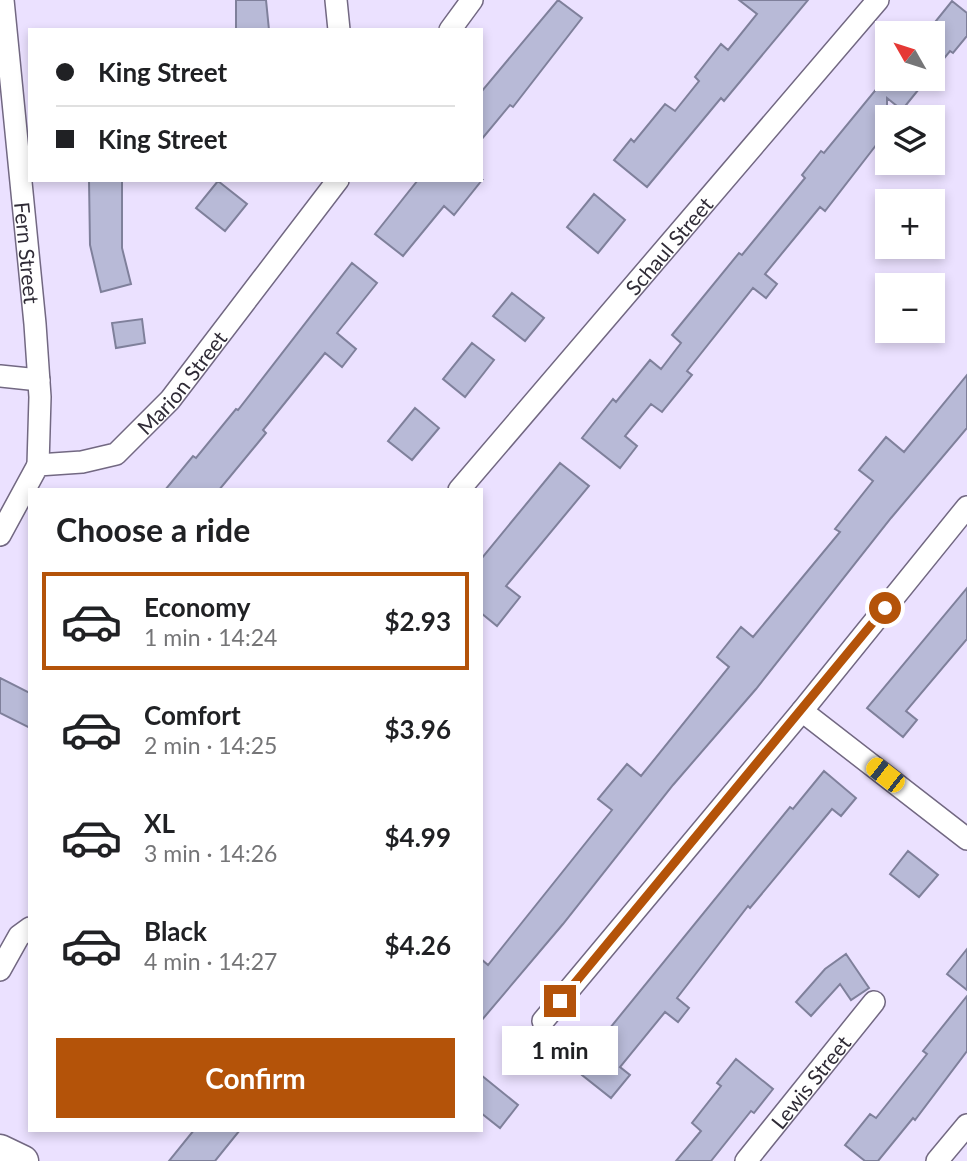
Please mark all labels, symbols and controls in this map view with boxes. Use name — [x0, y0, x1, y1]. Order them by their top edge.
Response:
north arrow — [875, 21, 945, 91]
map controls — [875, 21, 945, 343]
text: King Street — [98, 56, 227, 88]
button: layers — [875, 105, 945, 175]
text: King Street — [98, 123, 227, 155]
button: + — [875, 189, 945, 259]
street label: Schaul Street — [619, 191, 717, 299]
street label: Fern Street — [11, 201, 45, 305]
button: − — [875, 273, 945, 343]
street label: Marion Street — [131, 325, 231, 439]
text: Choose a ride — [56, 510, 250, 549]
icon: car — [60, 590, 123, 653]
text: Economy — [144, 591, 250, 623]
route start — [869, 592, 901, 624]
text: $2.93 — [385, 605, 451, 637]
text: 1 min · 14:24 — [144, 623, 277, 651]
icon: car — [60, 698, 123, 761]
text: Comfort — [144, 699, 241, 731]
text: $3.96 — [385, 713, 451, 745]
text: 2 min · 14:25 — [144, 731, 277, 759]
car — [862, 754, 909, 796]
icon: car — [60, 806, 123, 869]
text: XL — [144, 807, 175, 839]
text: $4.99 — [385, 821, 451, 853]
text: 3 min · 14:26 — [144, 839, 277, 867]
icon: car — [60, 914, 123, 977]
text: Black — [144, 915, 207, 947]
text: $4.26 — [385, 929, 451, 961]
text: 4 min · 14:27 — [144, 947, 277, 975]
route end — [544, 985, 576, 1017]
callout: 1 min — [502, 1026, 618, 1074]
street label: Lewis Street — [765, 1030, 855, 1133]
text: 1 min — [531, 1036, 589, 1064]
button: Confirm — [56, 1038, 455, 1118]

